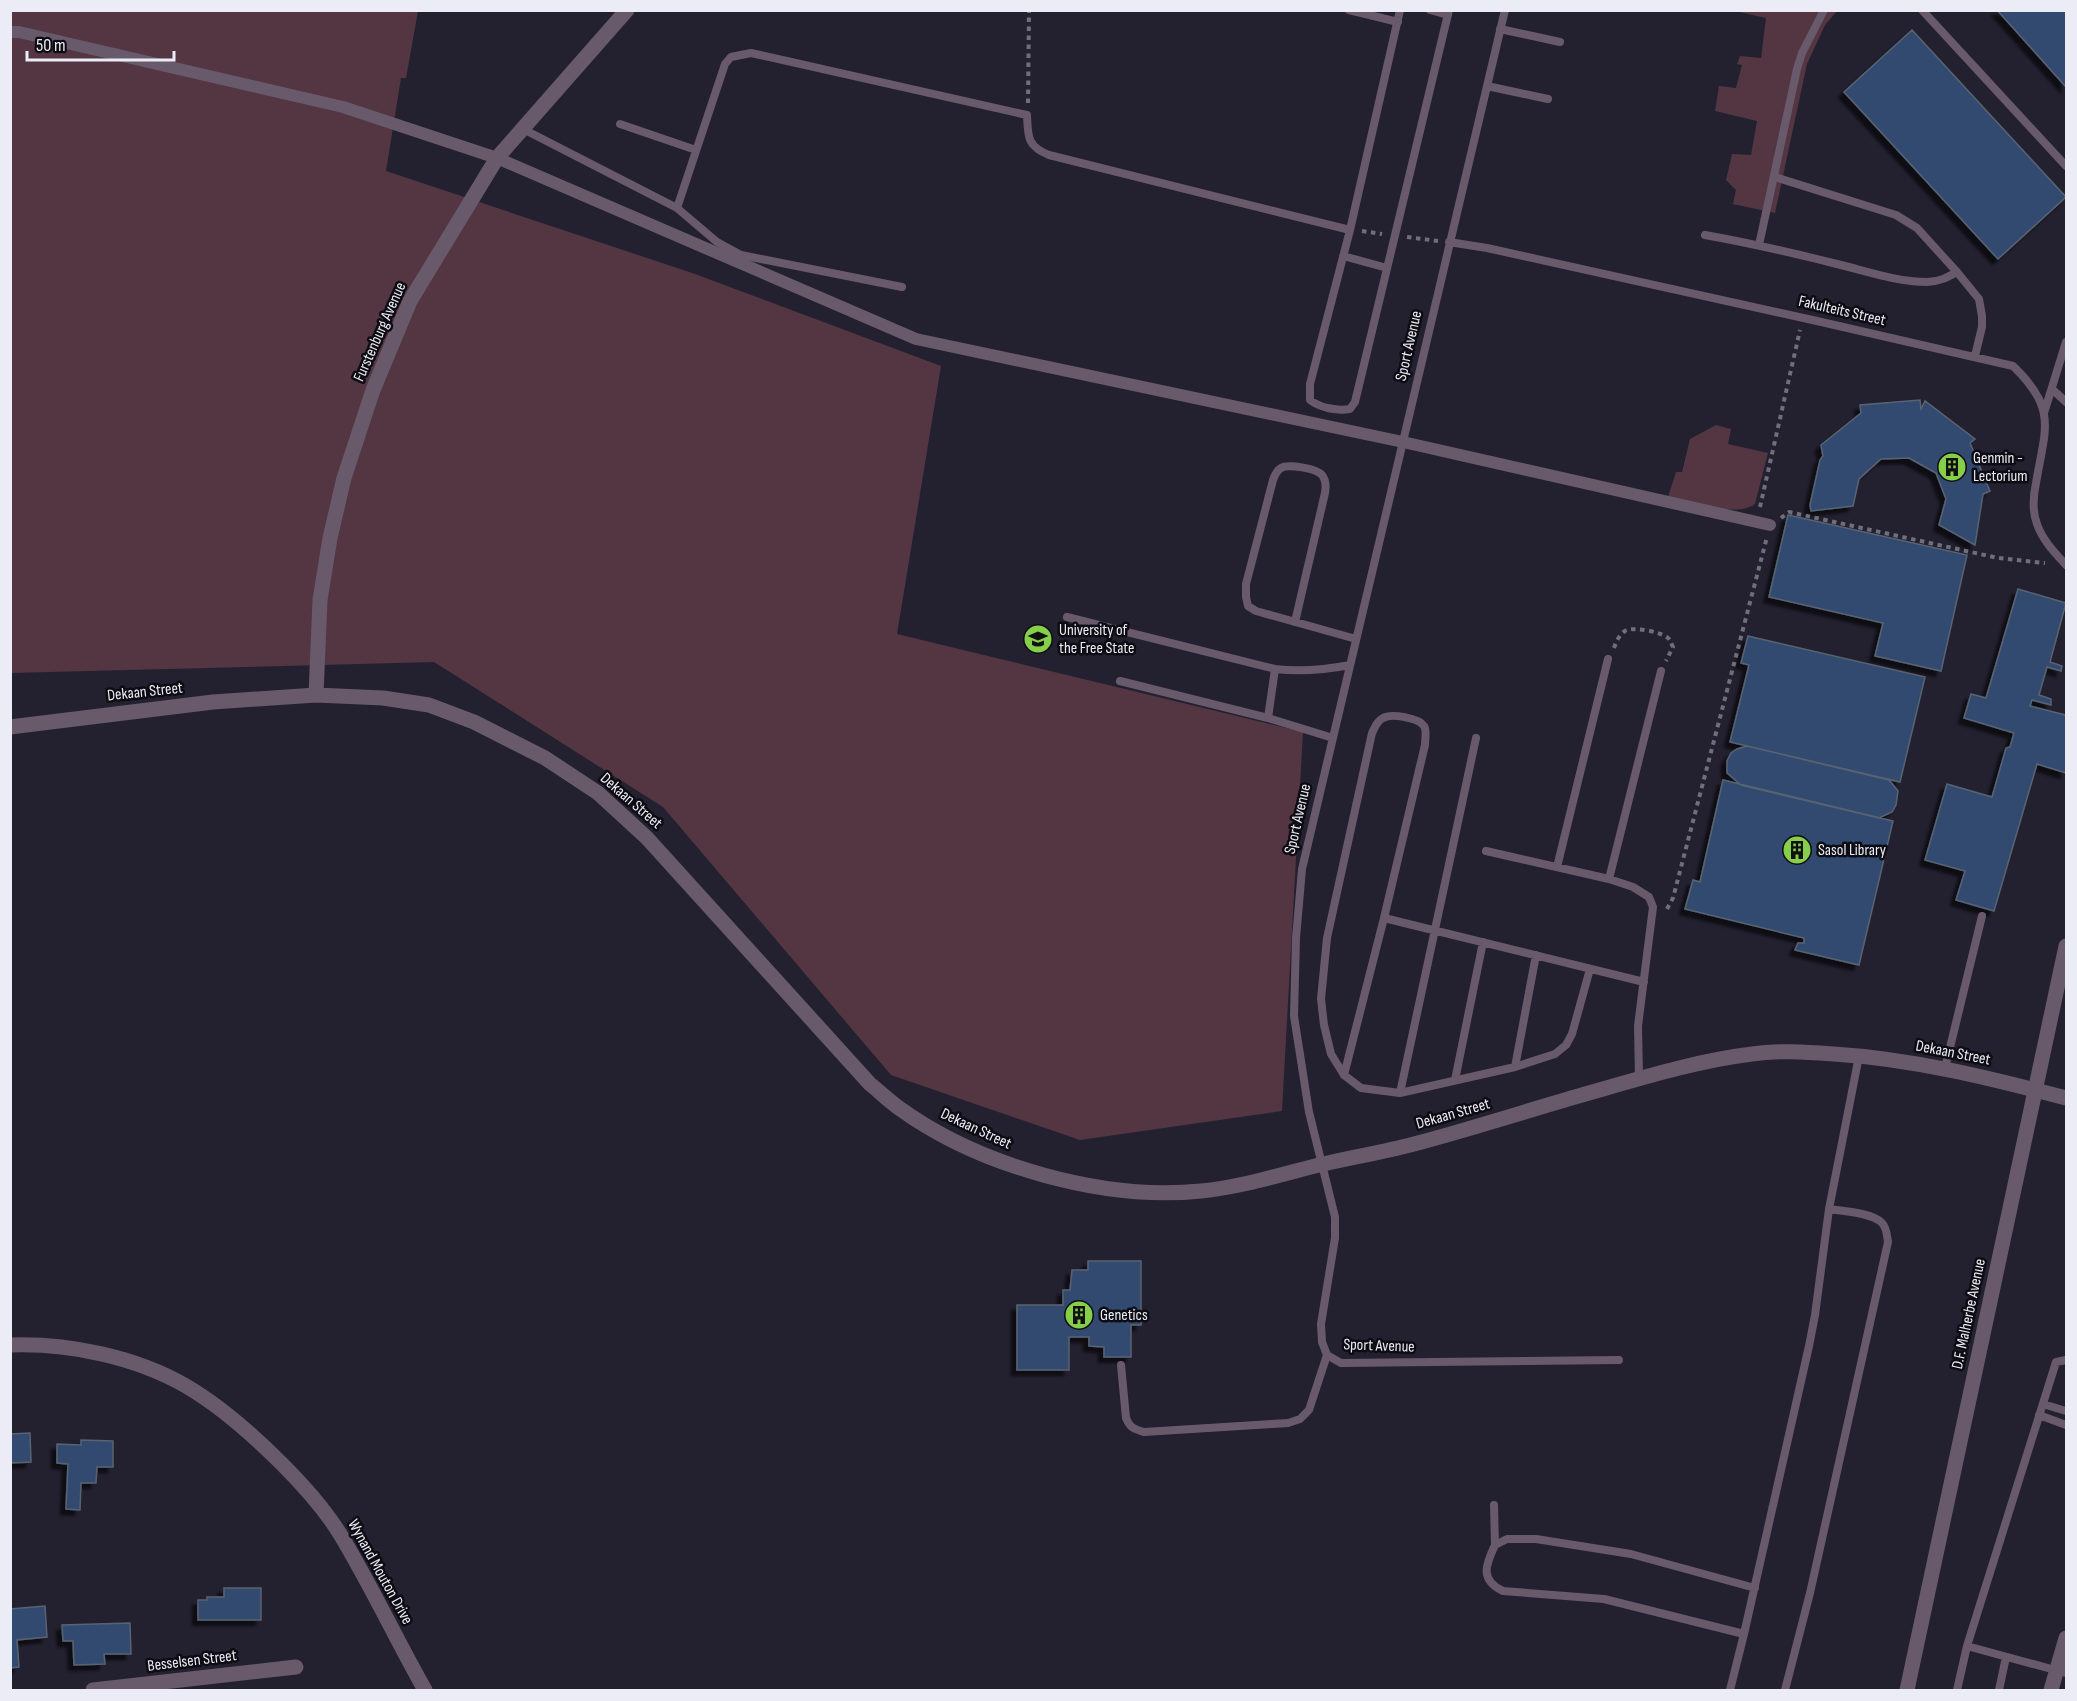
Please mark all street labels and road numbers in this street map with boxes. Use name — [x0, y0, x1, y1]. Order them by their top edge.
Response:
street label: Furstenburg Avenue — [350, 280, 410, 384]
street label: Fakulteits Street — [1797, 292, 1887, 330]
street label: Sport Avenue — [1392, 309, 1426, 383]
street label: Dekaan Street — [106, 679, 184, 705]
street label: Dekaan Street — [596, 769, 666, 833]
street label: Sport Avenue — [1281, 782, 1315, 856]
street label: Dekaan Street — [1914, 1036, 1992, 1070]
street label: Dekaan Street — [1414, 1094, 1492, 1134]
street label: Dekaan Street — [938, 1104, 1015, 1154]
street label: D.F. Malherbe Avenue — [1948, 1257, 1990, 1371]
street label: Sport Avenue — [1343, 1335, 1415, 1357]
street label: Wynand Mouton Drive — [343, 1516, 417, 1628]
street label: Besselsen Street — [146, 1646, 238, 1676]

